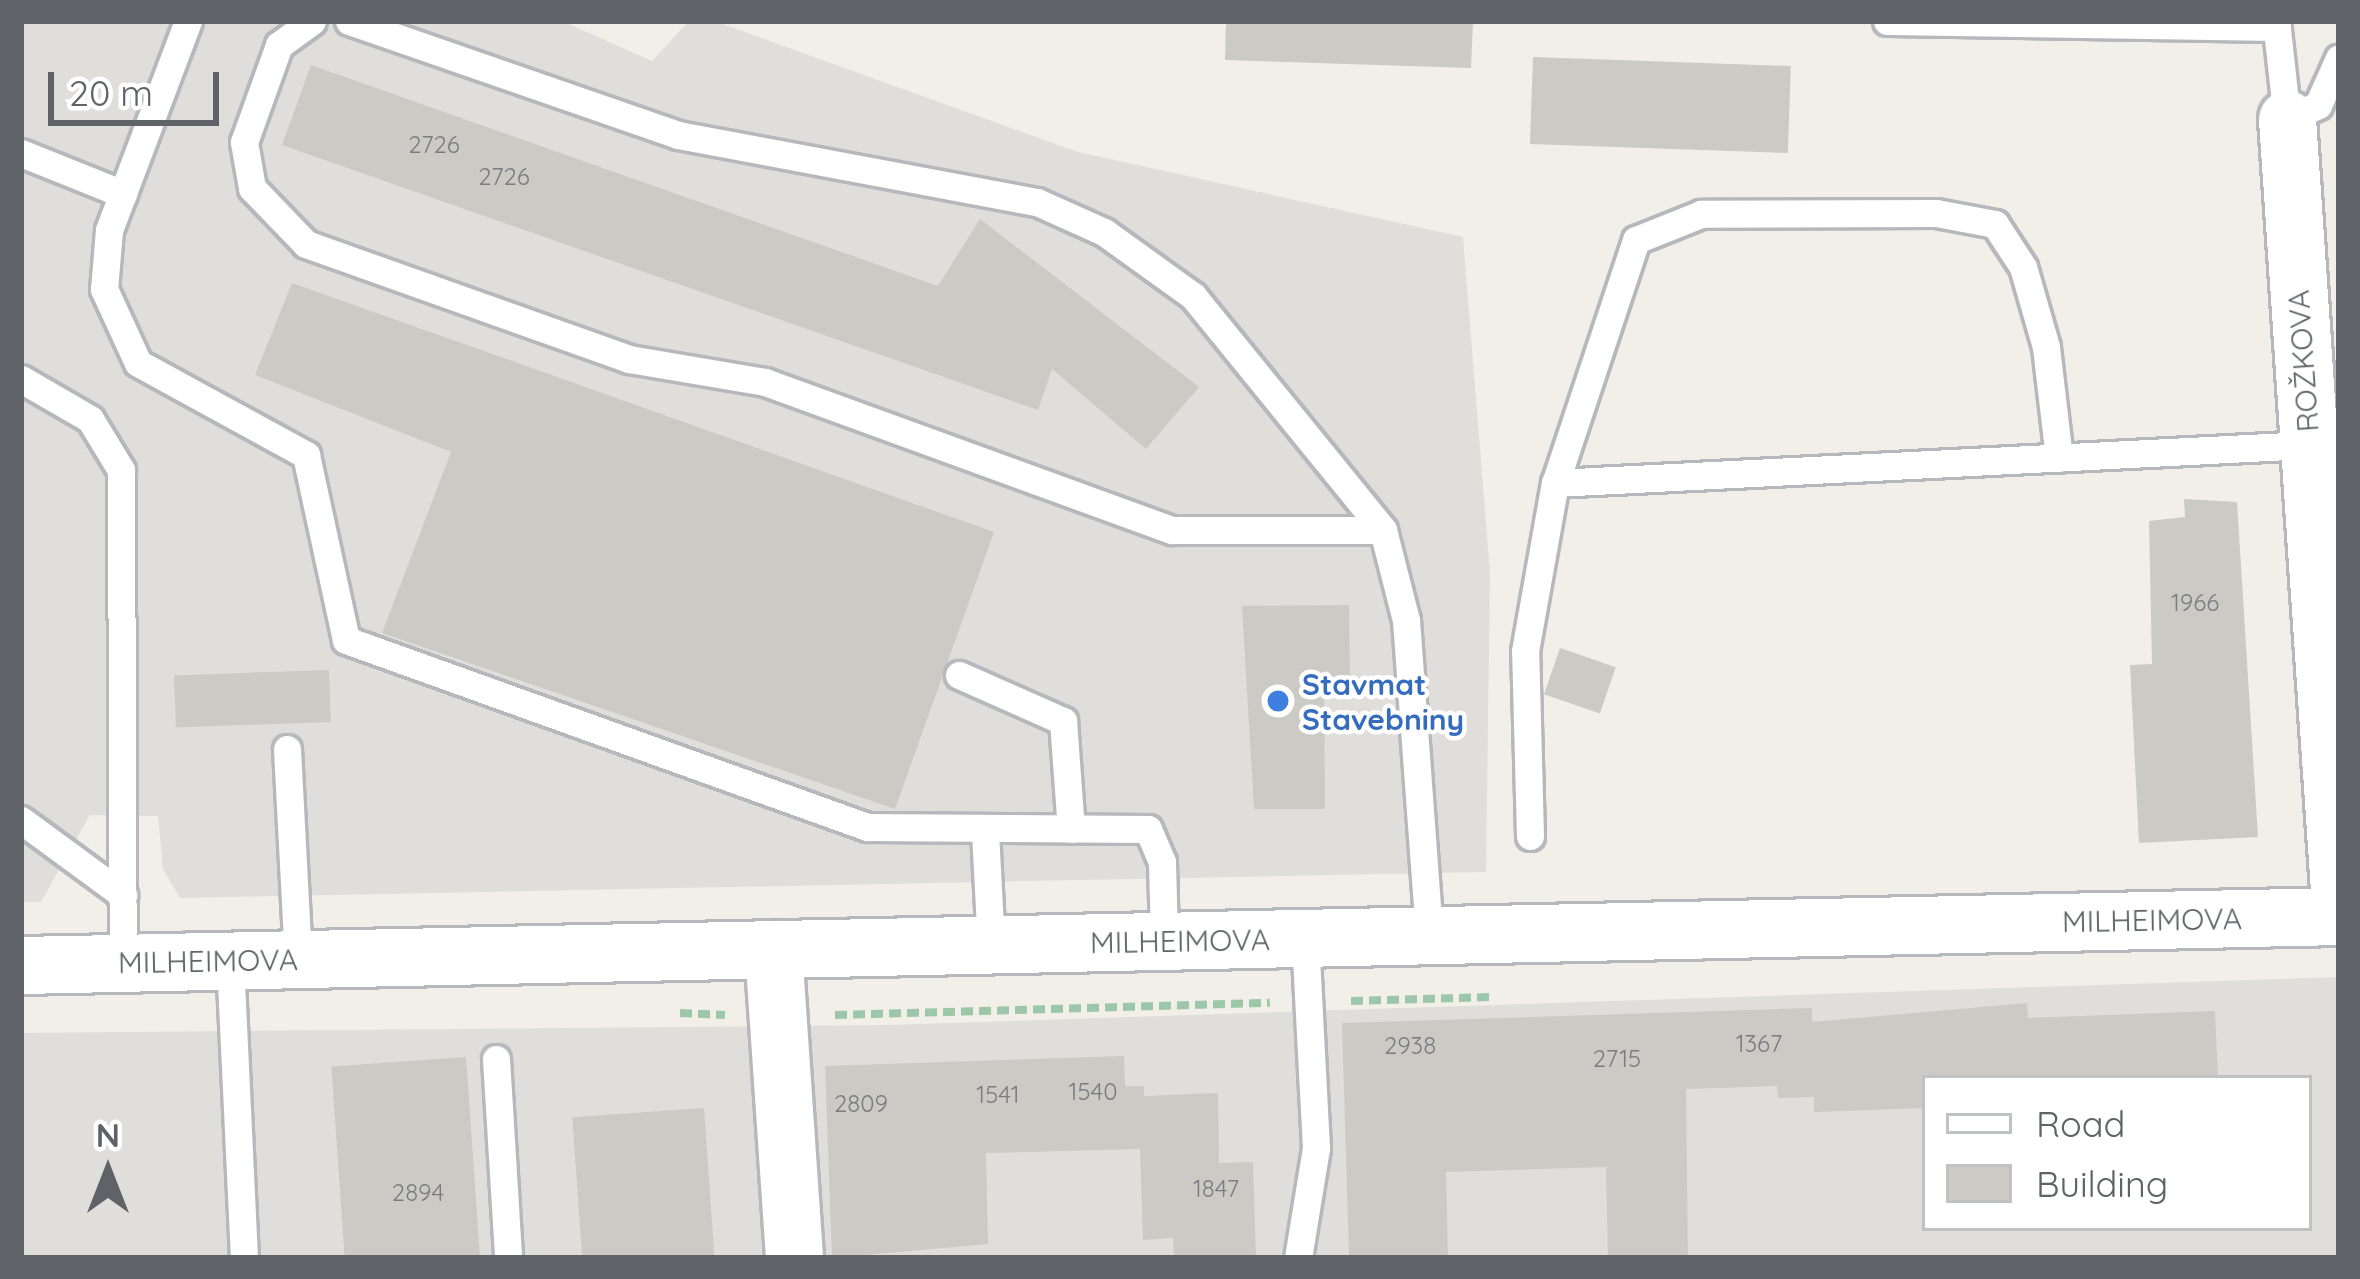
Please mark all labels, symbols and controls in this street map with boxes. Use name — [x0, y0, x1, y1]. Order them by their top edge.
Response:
scale bar — [54, 48, 225, 122]
text: 20 m — [69, 70, 153, 115]
house number: 2726 — [408, 131, 460, 159]
house number: 2726 — [478, 163, 530, 191]
street label: ROŽKOVA — [2280, 289, 2326, 433]
house number: 1966 — [2171, 589, 2219, 617]
place label: Stavmat Stavebniny — [1302, 666, 1464, 736]
marker: Stavmat Stavebniny — [1265, 688, 1291, 714]
street label: MILHEIMOVA — [2062, 900, 2242, 940]
street label: MILHEIMOVA — [1090, 921, 1270, 961]
street label: MILHEIMOVA — [118, 941, 298, 981]
house number: 1367 — [1736, 1030, 1782, 1058]
house number: 2938 — [1384, 1032, 1436, 1060]
house number: 2715 — [1593, 1045, 1641, 1073]
legend — [1922, 1075, 2312, 1231]
house number: 1540 — [1069, 1078, 1117, 1106]
house number: 1541 — [976, 1081, 1020, 1109]
house number: 2809 — [834, 1090, 888, 1118]
text: Road — [2036, 1101, 2125, 1146]
north arrow — [48, 1111, 168, 1231]
text: N — [96, 1114, 120, 1155]
text: Building — [2036, 1161, 2168, 1206]
house number: 1847 — [1193, 1175, 1239, 1203]
house number: 2894 — [392, 1179, 444, 1207]

